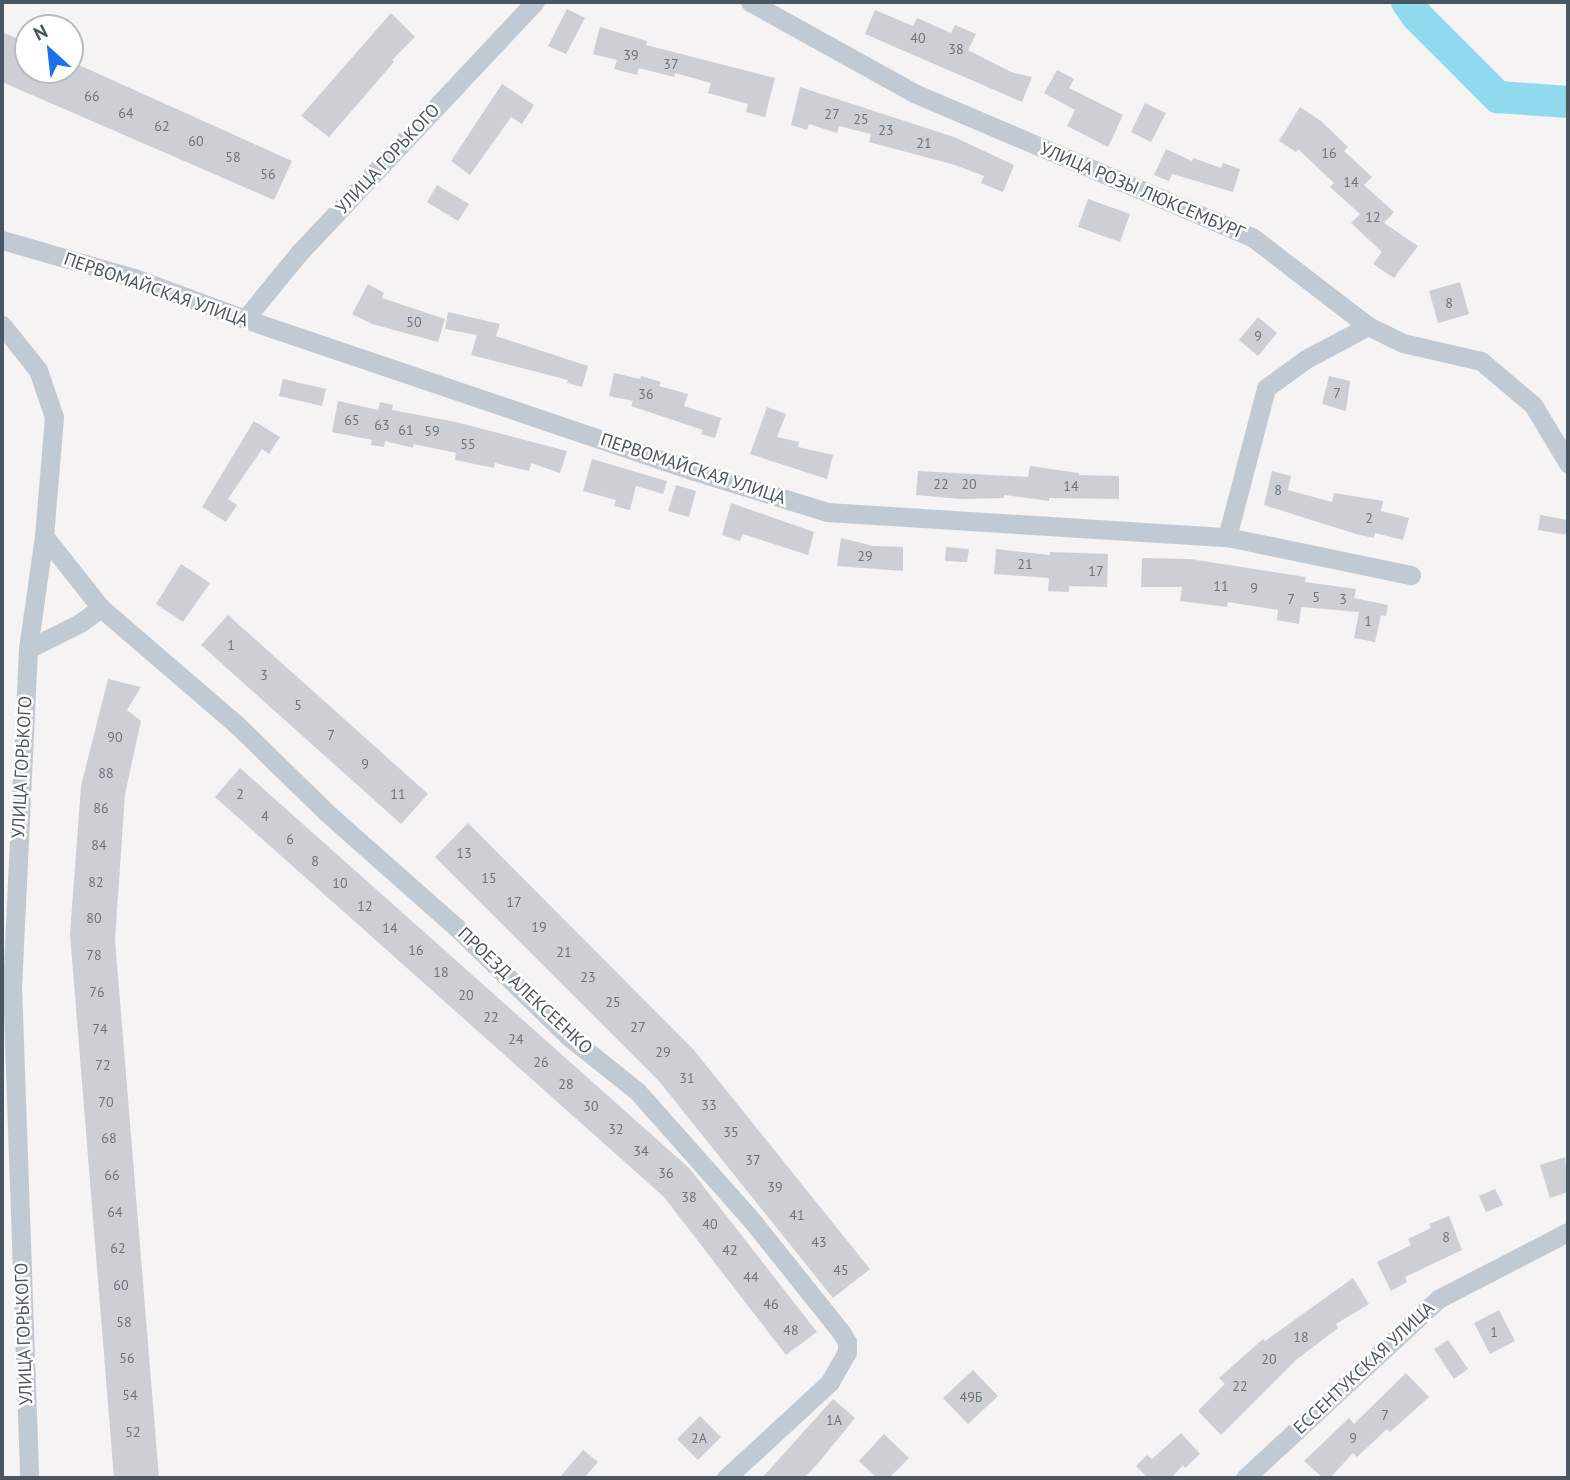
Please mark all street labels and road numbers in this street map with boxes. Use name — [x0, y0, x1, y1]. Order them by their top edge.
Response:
street label: УЛИЦА ГОРЬКОГО — [331, 99, 445, 219]
street label: УЛИЦА РОЗЫ ЛЮКСЕМБУРГ — [1036, 138, 1248, 244]
street label: ПЕРВОМАЙСКАЯ УЛИЦА — [61, 248, 251, 332]
street label: ПЕРВОМАЙСКАЯ УЛИЦА — [597, 429, 789, 509]
street label: УЛИЦА ГОРЬКОГО — [7, 695, 37, 839]
street label: ПРОЕЗД АЛЕКСЕЕНКО — [453, 923, 597, 1059]
street label: УЛИЦА ГОРЬКОГО — [11, 1262, 37, 1406]
street label: ЕССЕНТУКСКАЯ УЛИЦА — [1289, 1297, 1439, 1439]

